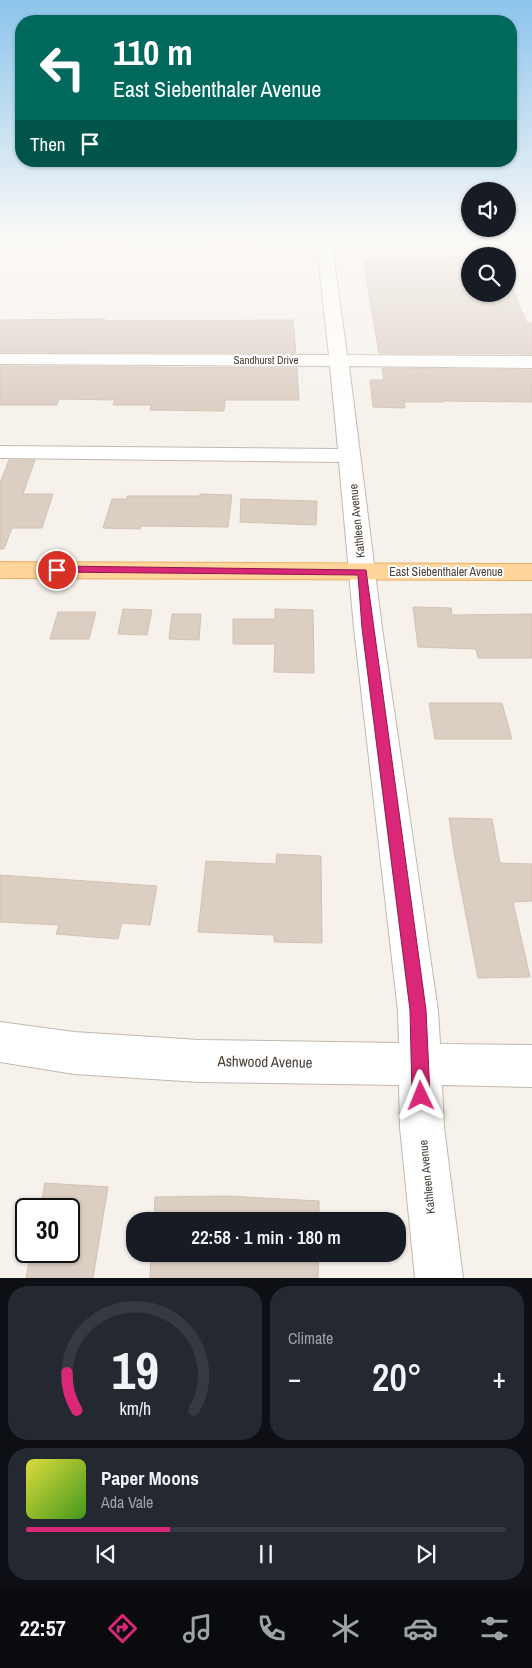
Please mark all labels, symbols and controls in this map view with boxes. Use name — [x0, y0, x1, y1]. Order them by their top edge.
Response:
text: 110 m — [113, 29, 193, 76]
icon: left — [30, 35, 95, 100]
text: East Siebenthaler Avenue — [113, 74, 321, 104]
icon: arrive — [76, 130, 104, 158]
text: Then — [30, 131, 66, 157]
map controls — [461, 182, 516, 302]
button: sound — [461, 182, 516, 237]
button: search — [461, 247, 516, 302]
street label: Sandhurst Drive — [233, 353, 299, 367]
street label: Kathleen Avenue — [345, 483, 369, 559]
pin — [36, 549, 78, 591]
icon: arrive — [43, 556, 71, 584]
street label: East Siebenthaler Avenue — [389, 564, 503, 580]
street label: Ashwood Avenue — [216, 1050, 313, 1073]
position arrow — [394, 1069, 446, 1121]
street label: Kathleen Avenue — [415, 1139, 439, 1215]
speed limit sign: 30 — [15, 1198, 80, 1263]
text: 22:58 · 1 min · 180 m — [191, 1224, 341, 1250]
text: Climate — [288, 1327, 333, 1349]
text: 19 — [111, 1335, 159, 1405]
text: 20° — [372, 1352, 422, 1403]
text: − — [288, 1359, 301, 1397]
text: + — [493, 1359, 506, 1397]
text: km/h — [119, 1397, 151, 1421]
text: Paper Moons — [101, 1465, 199, 1491]
text: Ada Vale — [101, 1491, 153, 1513]
icon: previous — [92, 1540, 120, 1568]
icon: pause — [252, 1540, 280, 1568]
icon: next — [412, 1540, 440, 1568]
icon: directions — [105, 1611, 140, 1646]
icon: music — [180, 1611, 215, 1646]
icon: phone — [254, 1611, 289, 1646]
icon: climate — [328, 1611, 363, 1646]
icon: car — [403, 1611, 438, 1646]
icon: filters — [477, 1611, 512, 1646]
text: 22:57 — [20, 1613, 66, 1643]

